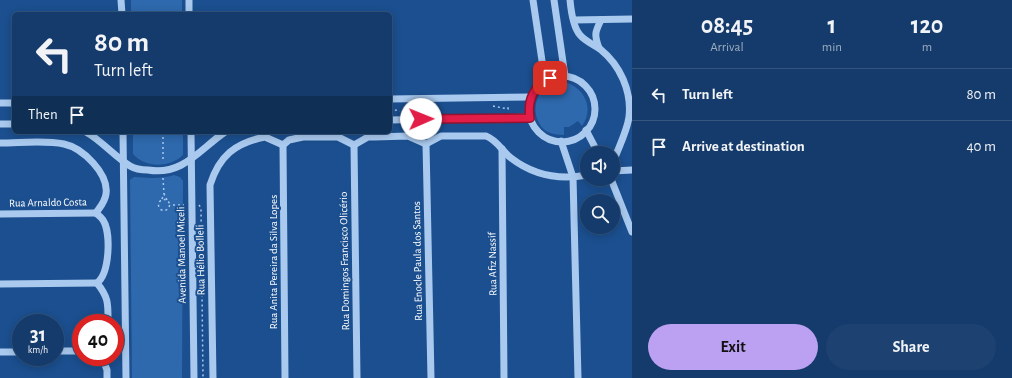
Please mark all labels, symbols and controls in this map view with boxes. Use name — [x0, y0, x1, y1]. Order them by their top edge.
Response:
text: 08:45 — [701, 14, 753, 38]
text: 1 — [828, 14, 836, 38]
text: 120 — [911, 14, 943, 38]
icon: left — [28, 28, 80, 80]
text: 80 m — [94, 29, 149, 57]
text: Arrival — [710, 41, 744, 54]
text: min — [822, 41, 842, 54]
text: m — [922, 41, 932, 54]
pin — [533, 61, 567, 95]
text: Turn left — [94, 62, 153, 80]
icon: arrive — [539, 67, 561, 89]
icon: left — [648, 84, 670, 106]
text: Turn left — [682, 87, 733, 102]
text: 80 m — [966, 87, 996, 102]
position arrow — [400, 98, 442, 140]
icon: arrive — [66, 104, 88, 126]
text: Then — [28, 107, 58, 122]
icon: arrive — [648, 136, 670, 158]
text: Arrive at destination — [682, 139, 805, 154]
text: 40 m — [966, 139, 996, 154]
map controls — [580, 146, 620, 234]
button: sound — [580, 146, 620, 186]
street label: Rua Domingos Francisco Olicério — [338, 192, 351, 330]
button: search — [580, 194, 620, 234]
street label: Rua Anita Pereira da Silva Lopes — [268, 195, 279, 329]
street label: Rua Arnaldo Costa — [9, 196, 87, 209]
street label: Rua Enocle Paula dos Santos — [411, 201, 424, 321]
street label: Avenida Manoel Miceli — [175, 206, 188, 304]
street label: Rua Hélio Bolleli — [194, 225, 207, 295]
street label: Rua Afiz Nassif — [486, 231, 499, 296]
speed limit sign: 40 — [72, 314, 124, 366]
button: Exit — [648, 324, 818, 370]
button: Share — [826, 324, 996, 370]
text: 31 — [30, 325, 46, 345]
text: km/h — [28, 345, 48, 355]

